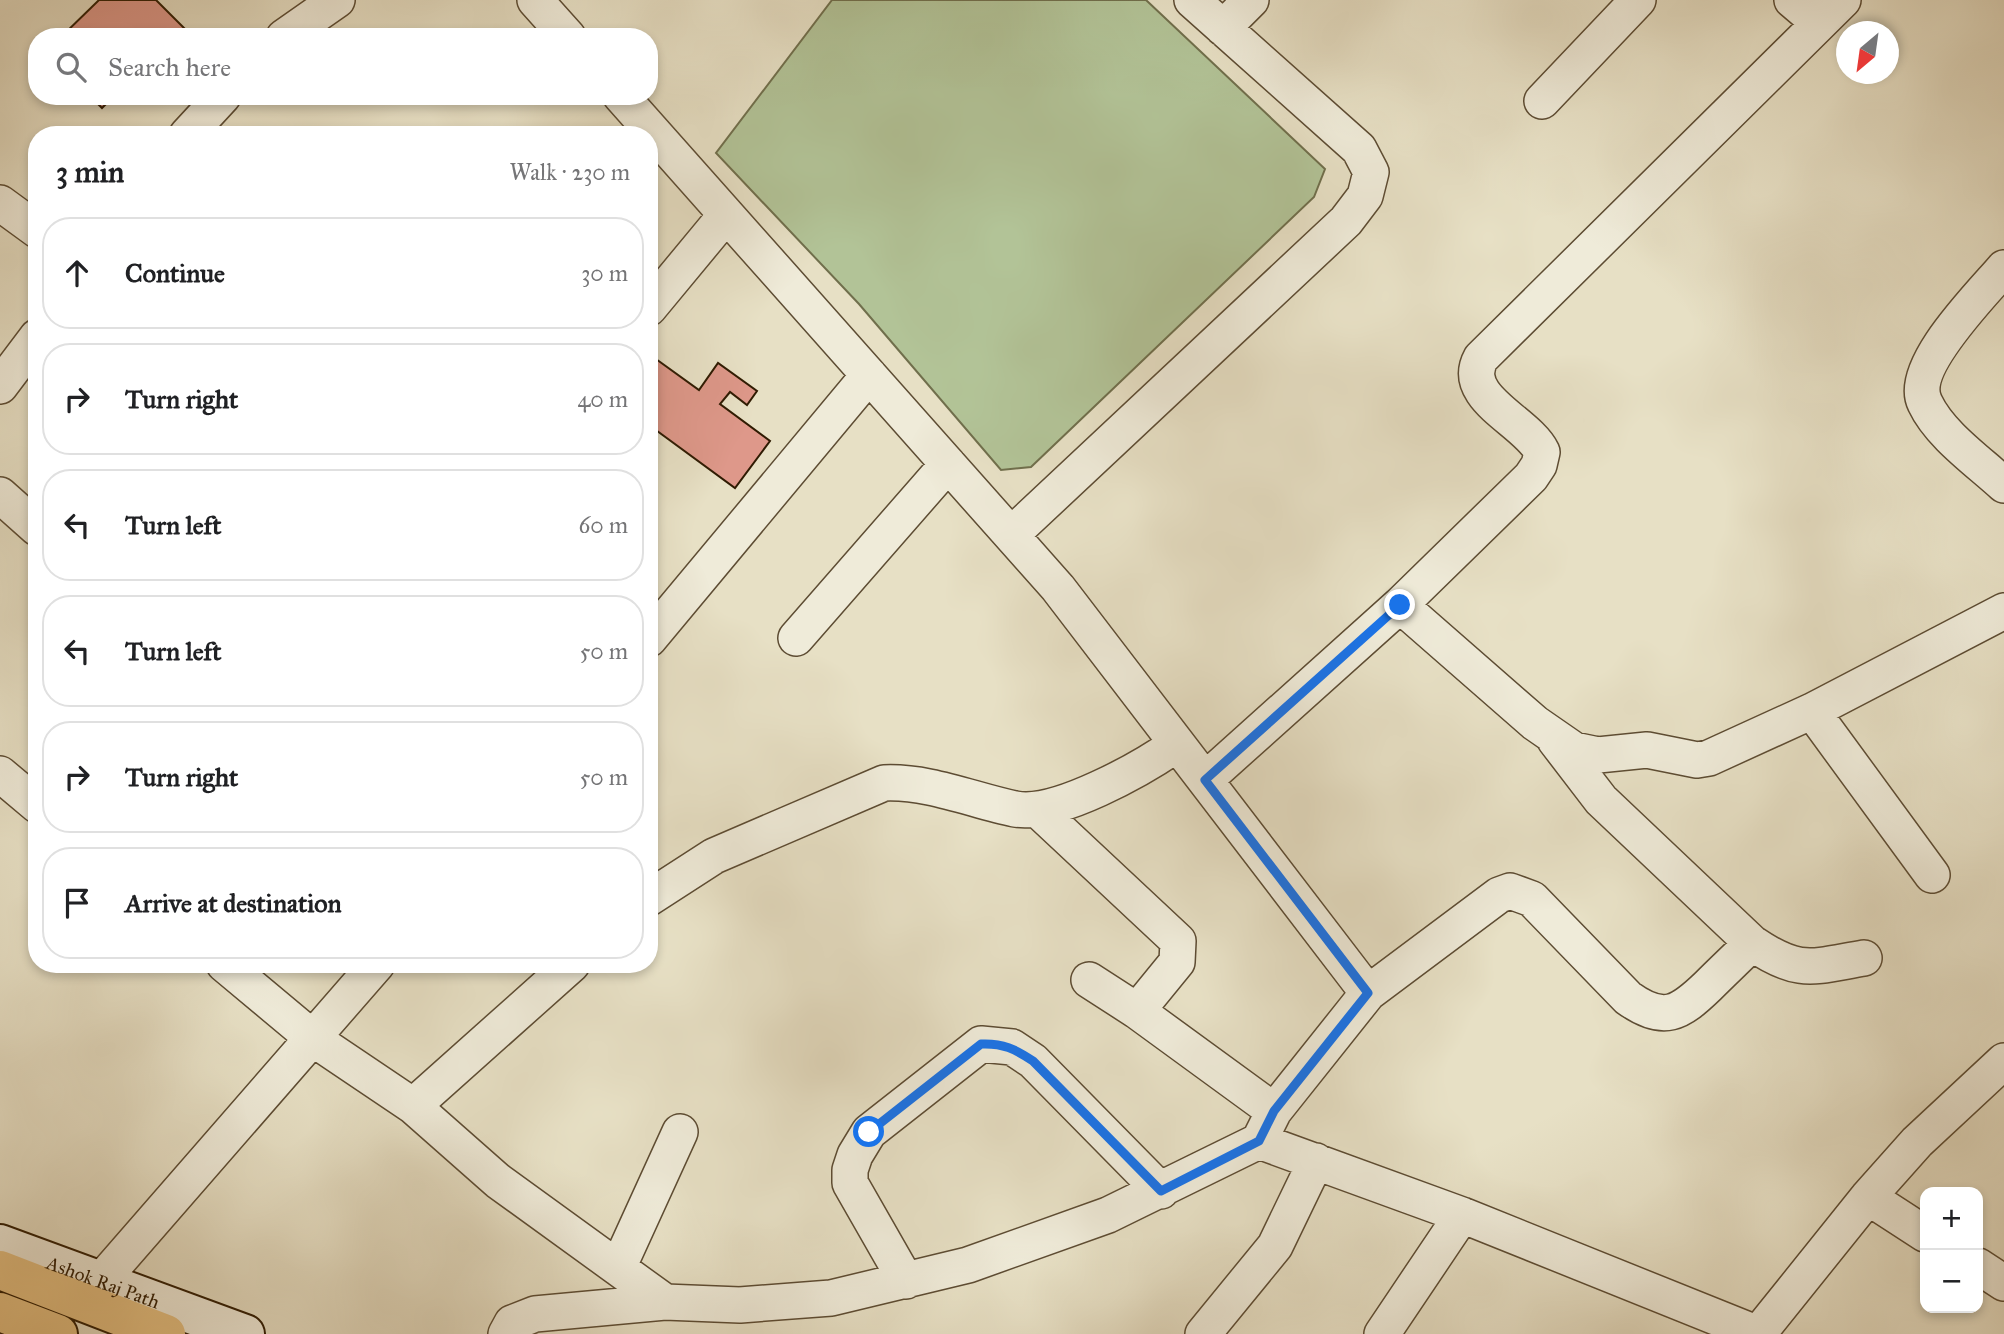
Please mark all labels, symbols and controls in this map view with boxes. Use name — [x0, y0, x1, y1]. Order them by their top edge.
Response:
north arrow — [1836, 21, 1899, 84]
search box — [28, 28, 658, 105]
icon: search — [52, 48, 90, 86]
text: Search here — [108, 51, 231, 83]
text: 3 min — [56, 154, 124, 190]
text: Walk · 230 m — [510, 158, 630, 186]
icon: ahead — [58, 254, 96, 292]
text: Continue — [125, 257, 225, 289]
text: 30 m — [581, 259, 628, 287]
icon: right — [58, 380, 96, 418]
text: Turn right — [125, 383, 238, 415]
text: 40 m — [578, 385, 628, 413]
icon: left — [58, 506, 96, 544]
text: Turn left — [125, 509, 221, 541]
text: 60 m — [579, 511, 628, 539]
route end — [1384, 589, 1415, 620]
icon: left — [58, 632, 96, 670]
text: Turn left — [125, 635, 221, 667]
text: 50 m — [580, 637, 628, 665]
icon: right — [58, 758, 96, 796]
text: Turn right — [125, 761, 238, 793]
text: 50 m — [580, 763, 628, 791]
icon: arrive — [58, 884, 96, 922]
text: Arrive at destination — [125, 887, 342, 919]
route start — [853, 1116, 884, 1147]
map controls — [1920, 1187, 1983, 1313]
button: + — [1920, 1187, 1983, 1250]
street label: Ashok Raj Path — [43, 1250, 163, 1313]
button: − — [1920, 1250, 1983, 1313]

